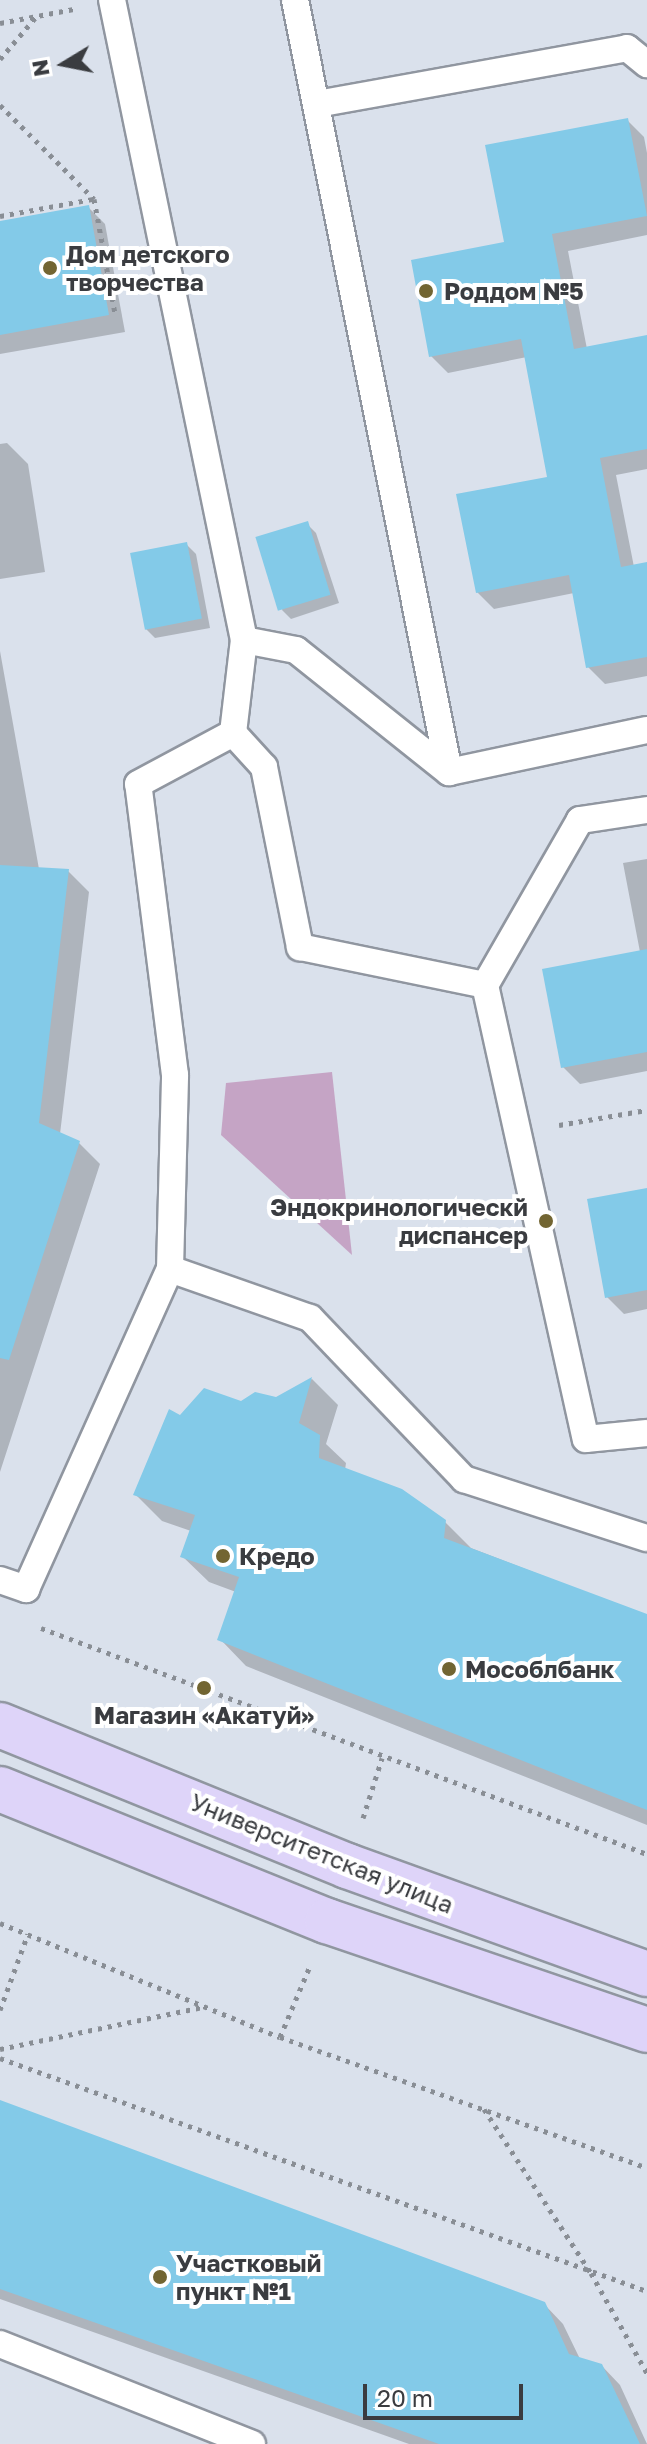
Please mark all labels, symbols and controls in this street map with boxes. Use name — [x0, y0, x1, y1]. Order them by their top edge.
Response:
north arrow — [24, 24, 104, 104]
text: N — [25, 58, 55, 79]
place label: Дом детского творчества — [66, 240, 230, 296]
marker: Дом детского творчества — [41, 259, 59, 277]
place label: Роддом №5 — [444, 277, 584, 305]
marker: Роддом №5 — [415, 280, 437, 302]
place label: Эндокринологическй диспансер — [270, 1193, 528, 1249]
marker: Эндокринологическй диспансер — [535, 1210, 557, 1232]
place label: Кредо — [239, 1542, 315, 1570]
marker: Кредо — [214, 1547, 232, 1565]
place label: Мособлбанк — [465, 1655, 615, 1683]
marker: Мособлбанк — [440, 1660, 458, 1678]
marker: Магазин «Акатуй» — [195, 1679, 213, 1697]
place label: Магазин «Акатуй» — [94, 1701, 314, 1729]
street label: Университетская улица — [186, 1787, 458, 1919]
place label: Участковый пункт №1 — [176, 2249, 321, 2305]
marker: Участковый пункт №1 — [151, 2268, 169, 2286]
scale bar — [367, 2368, 527, 2418]
text: 20 m — [377, 2383, 433, 2412]

